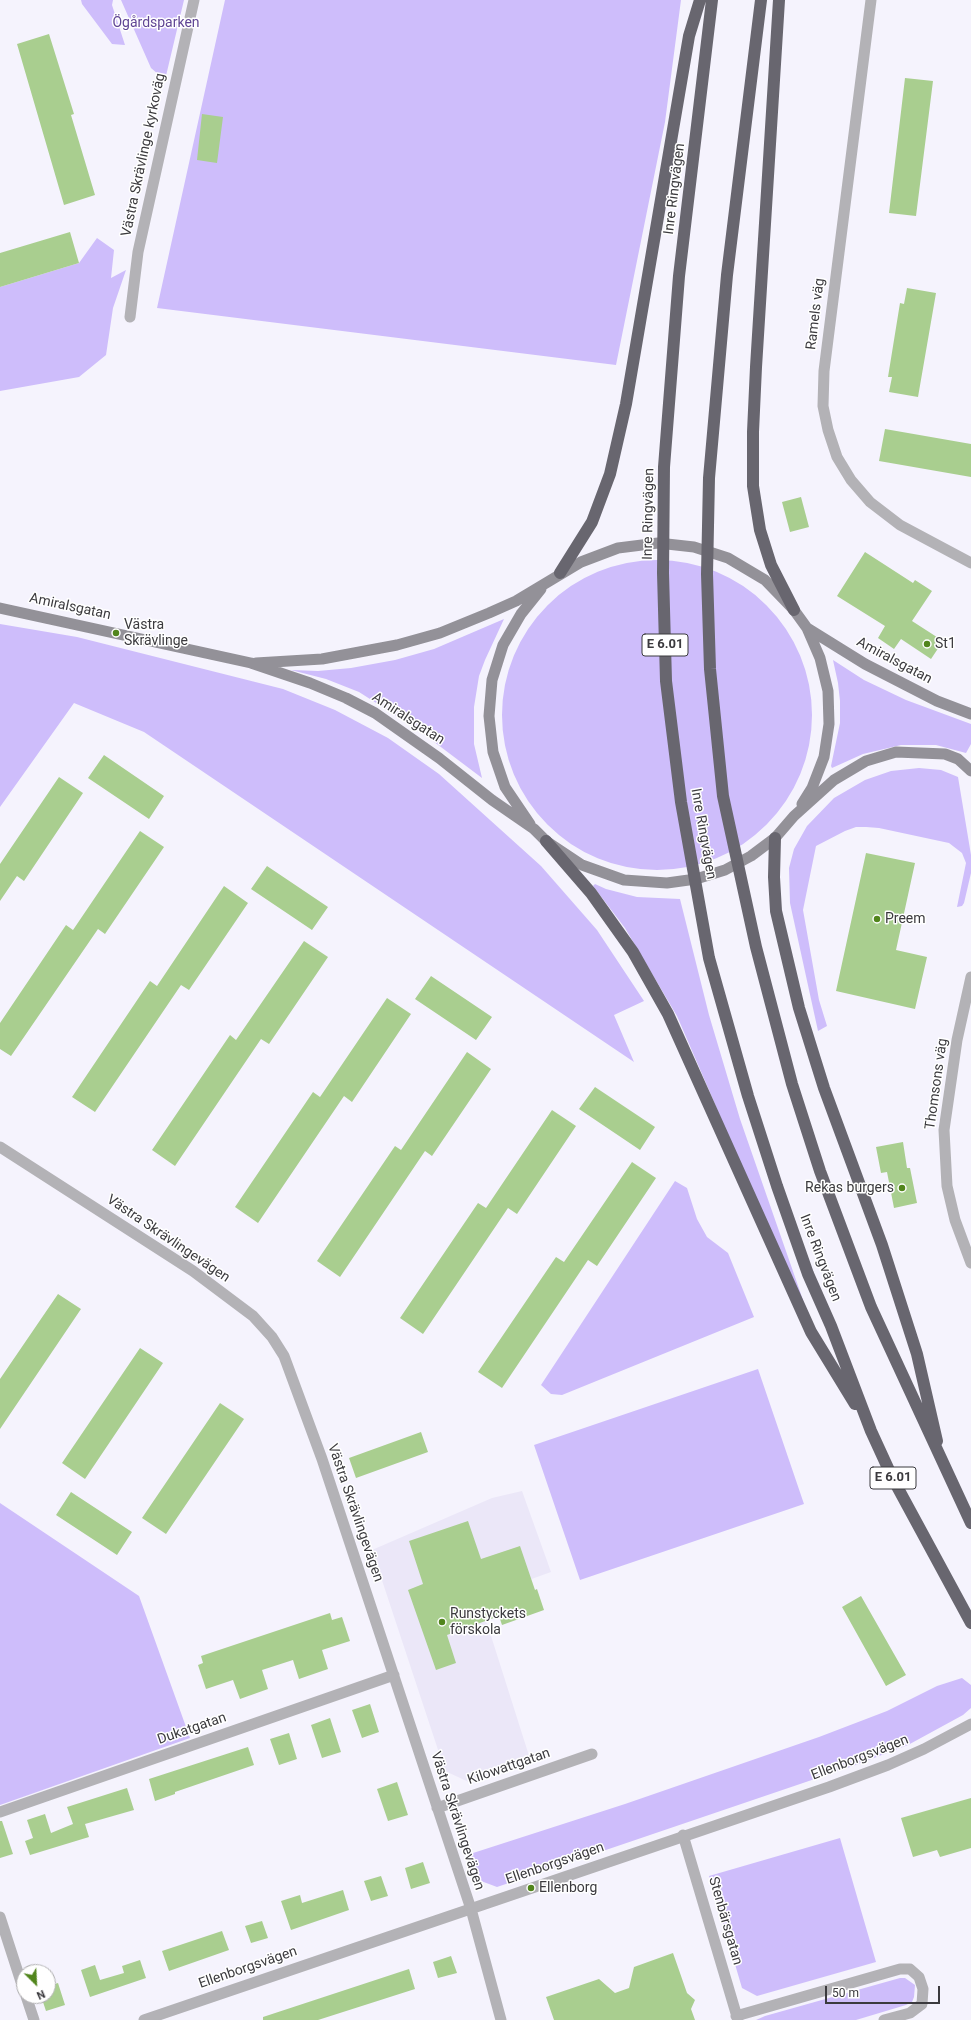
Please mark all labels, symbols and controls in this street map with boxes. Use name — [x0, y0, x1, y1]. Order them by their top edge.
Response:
park label: Ögårdsparken — [112, 15, 200, 31]
street label: Västra Skrävlinge kyrkoväg — [118, 72, 170, 238]
street label: Inre Ringvägen — [661, 142, 689, 236]
street label: Ramels väg — [803, 277, 829, 351]
street label: Inre Ringvägen — [640, 468, 658, 560]
street label: Amiralsgatan — [28, 590, 112, 624]
place label: Västra Skrävlinge — [124, 617, 188, 650]
marker: Västra Skrävlinge — [111, 628, 121, 638]
road number: E 6.01 — [642, 634, 688, 656]
street label: Amiralsgatan — [853, 634, 935, 688]
place label: St1 — [935, 636, 956, 652]
marker: St1 — [922, 639, 932, 649]
street label: Amiralsgatan — [369, 689, 447, 749]
street label: Inre Ringvägen — [687, 787, 719, 881]
place label: Preem — [885, 911, 926, 927]
marker: Preem — [872, 914, 882, 924]
street label: Thomsons väg — [922, 1037, 952, 1131]
place label: Rekas burgers — [805, 1180, 894, 1196]
marker: Rekas burgers — [897, 1183, 907, 1193]
street label: Västra Skrävlingevägen — [103, 1192, 233, 1286]
street label: Inre Ringvägen — [796, 1212, 844, 1304]
street label: Västra Skrävlingevägen — [323, 1442, 387, 1584]
road number: E 6.01 — [870, 1467, 916, 1489]
place label: Runstyckets förskola — [450, 1606, 526, 1638]
marker: Runstyckets förskola — [437, 1617, 447, 1627]
street label: Dukatgatan — [155, 1709, 229, 1749]
street label: Ellenborgsvägen — [809, 1732, 911, 1784]
street label: Kilowattgatan — [465, 1745, 553, 1789]
street label: Västra Skrävlingevägen — [427, 1750, 487, 1892]
street label: Ellenborgsvägen — [504, 1839, 606, 1889]
street label: Stenbärsgatan — [704, 1875, 746, 1967]
place label: Ellenborg — [539, 1880, 597, 1896]
marker: Ellenborg — [526, 1883, 536, 1893]
street label: Ellenborgsvägen — [197, 1943, 299, 1993]
north arrow — [16, 1964, 56, 2004]
scale bar — [827, 1978, 942, 2004]
text: 50 m — [832, 1986, 859, 2000]
text: N — [34, 1987, 47, 2002]

